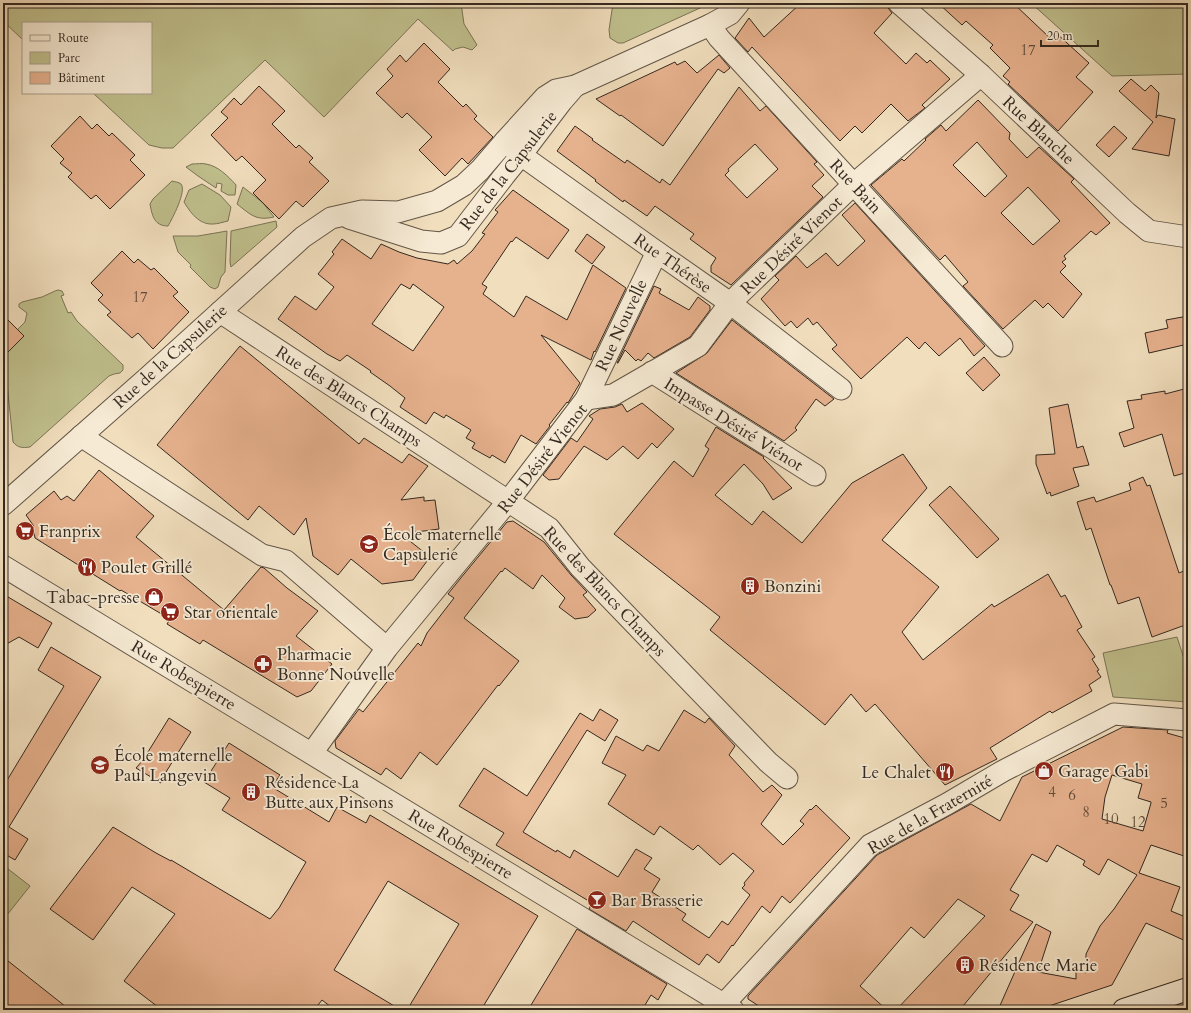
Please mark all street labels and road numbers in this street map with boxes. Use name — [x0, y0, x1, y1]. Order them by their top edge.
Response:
street label: Rue Blanche — [998, 91, 1080, 170]
street label: Rue de la Capsulerie — [454, 106, 562, 235]
street label: Rue Bain — [824, 154, 887, 219]
street label: Rue Désiré Vienot — [735, 190, 848, 300]
street label: Rue Thérèse — [629, 228, 716, 299]
street label: Rue Nouvelle — [590, 275, 653, 375]
street label: Rue de la Capsulerie — [108, 299, 232, 414]
street label: Rue des Blancs Champs — [271, 340, 427, 453]
street label: Impasse Désiré Viénot — [660, 372, 808, 477]
street label: Rue Désiré Vienot — [492, 398, 593, 518]
street label: Rue des Blancs Champs — [538, 521, 671, 662]
street label: Rue Robespierre — [127, 635, 240, 716]
street label: Rue de la Fraternité — [863, 769, 997, 860]
street label: Rue Robespierre — [404, 804, 517, 885]

